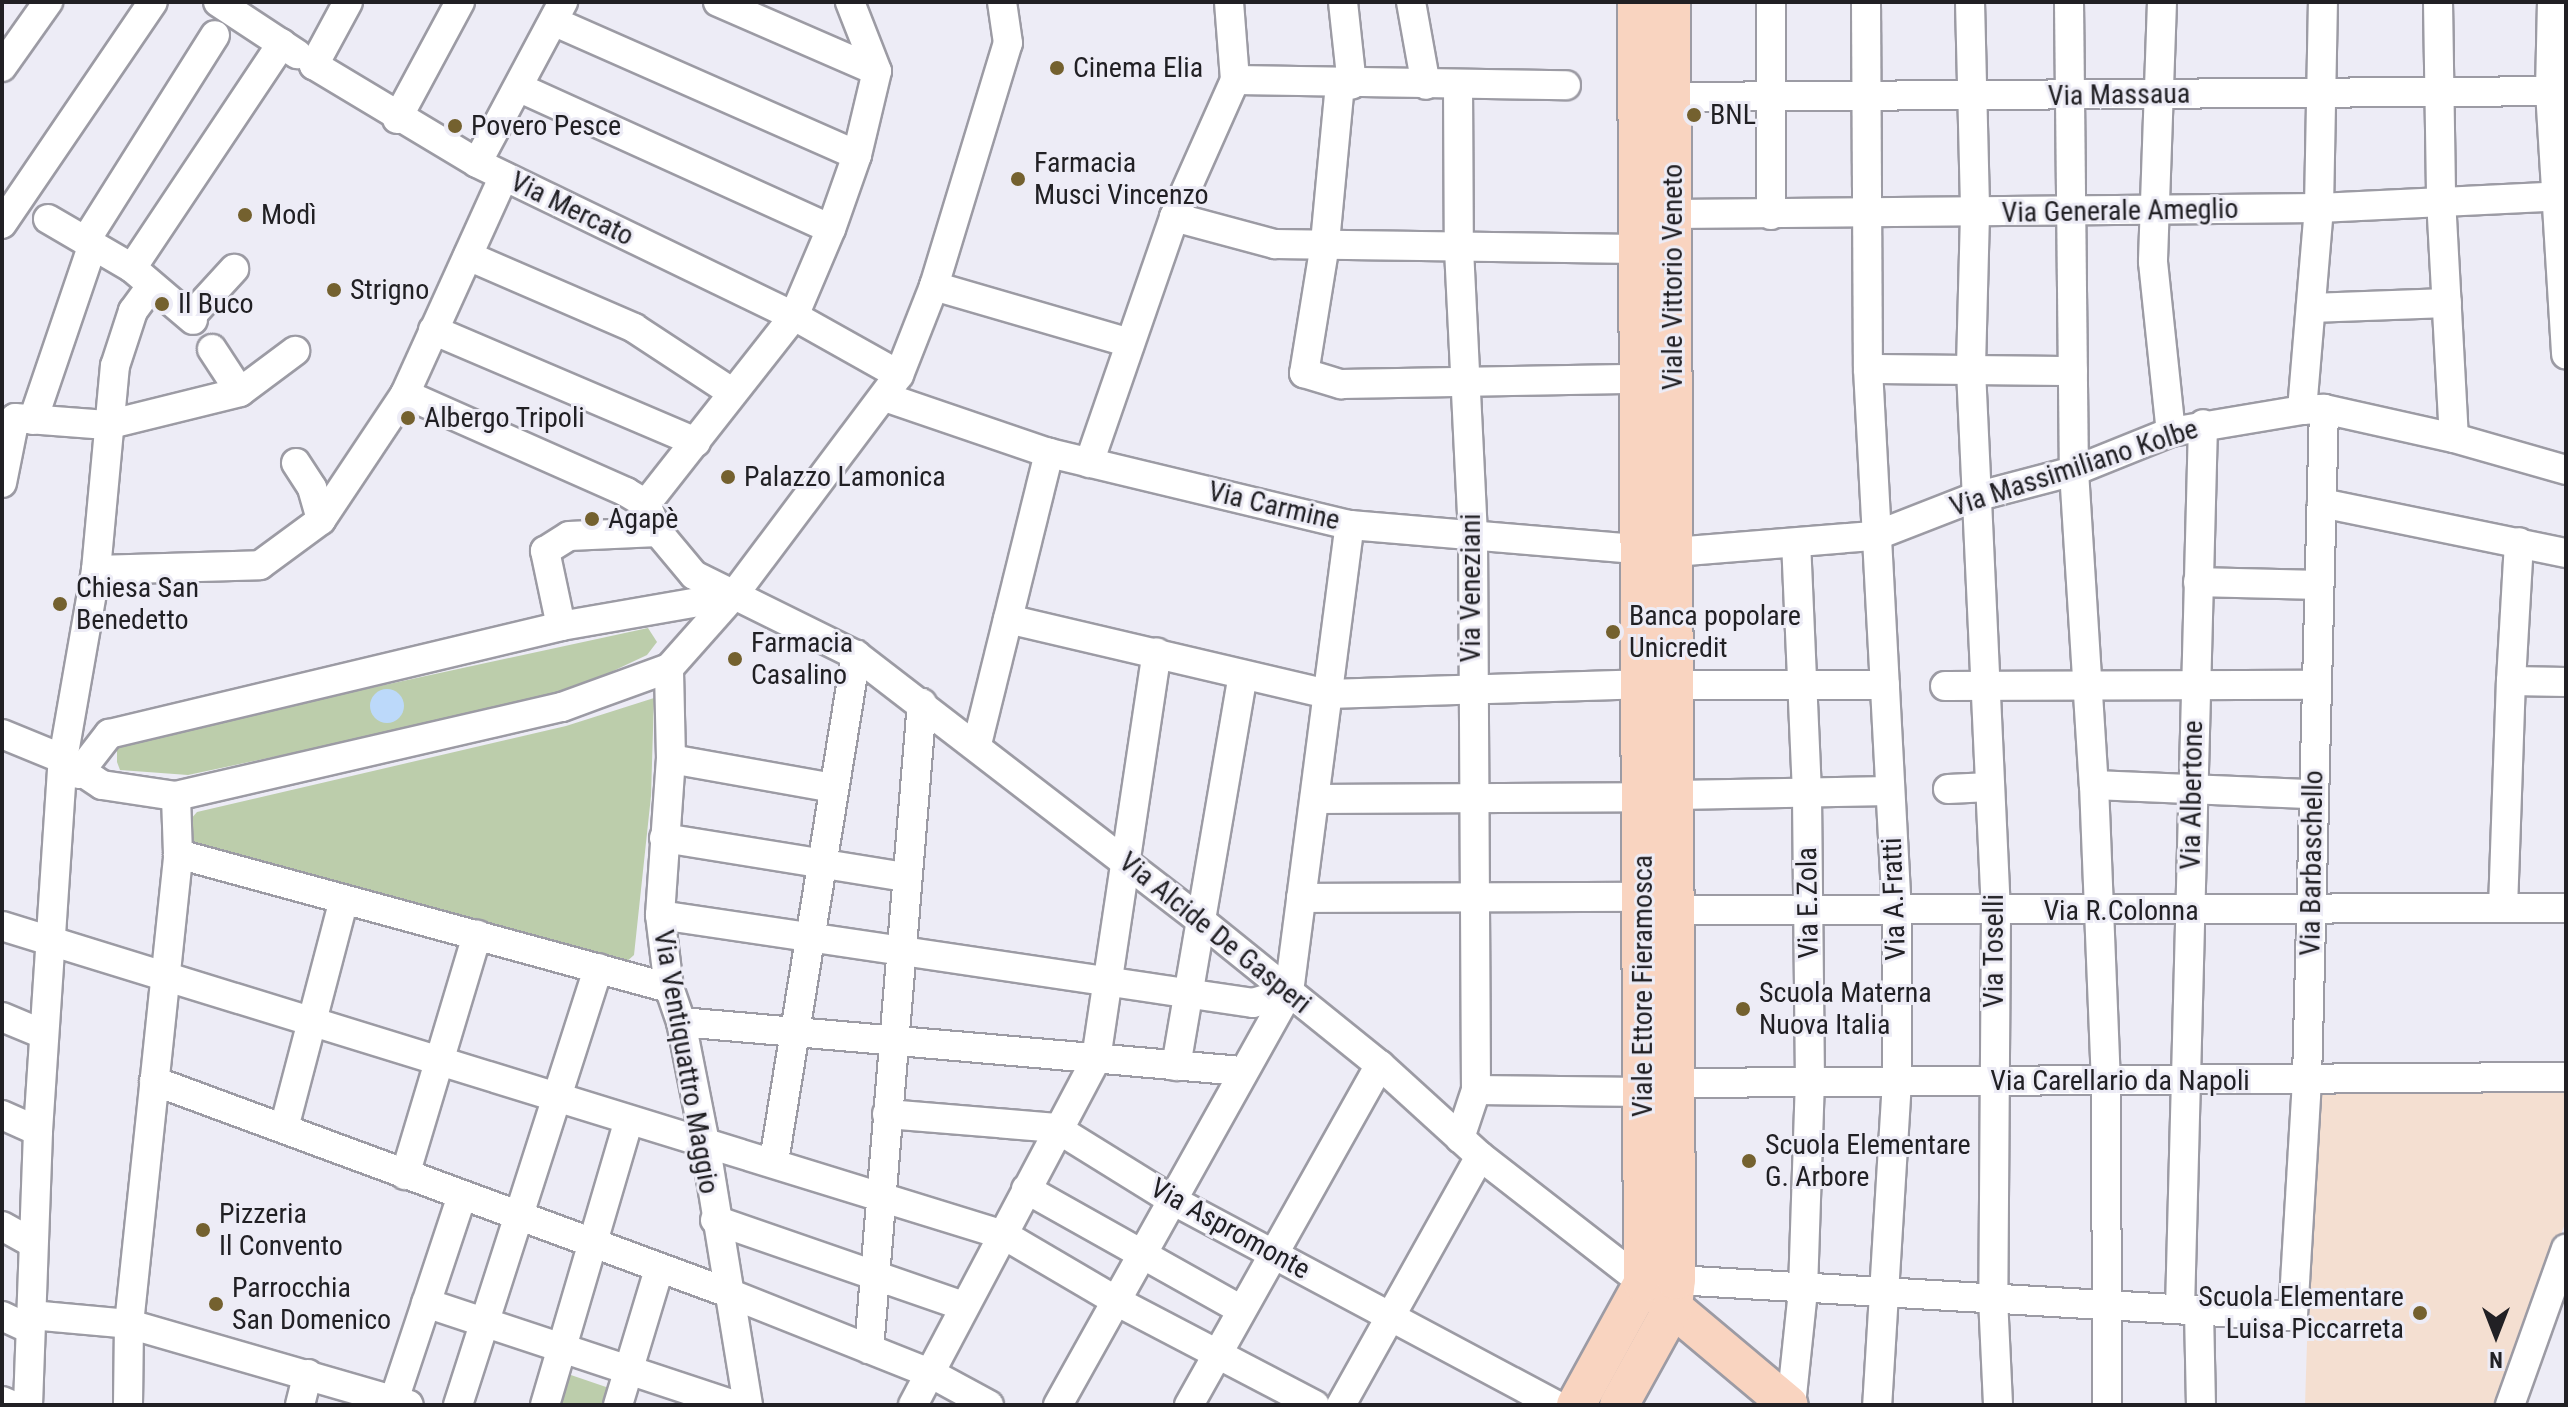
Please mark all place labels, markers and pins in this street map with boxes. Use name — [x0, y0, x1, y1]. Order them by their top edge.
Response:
place label: Cinema Elia — [1073, 51, 1203, 85]
marker: Cinema Elia — [1048, 59, 1066, 77]
place label: BNL — [1710, 98, 1756, 132]
marker: BNL — [1685, 106, 1703, 124]
place label: Povero Pesce — [471, 109, 621, 143]
marker: Povero Pesce — [446, 117, 464, 135]
place label: Farmacia Musci Vincenzo — [1034, 146, 1209, 212]
marker: Farmacia Musci Vincenzo — [1009, 170, 1027, 188]
place label: Modì — [261, 198, 317, 232]
marker: Modì — [236, 206, 254, 224]
place label: Strigno — [350, 273, 429, 307]
marker: Strigno — [325, 281, 343, 299]
place label: Il Buco — [178, 287, 254, 321]
marker: Il Buco — [153, 295, 171, 313]
place label: Albergo Tripoli — [424, 401, 585, 435]
marker: Albergo Tripoli — [399, 409, 417, 427]
place label: Palazzo Lamonica — [744, 460, 946, 494]
marker: Palazzo Lamonica — [719, 468, 737, 486]
place label: Agapè — [608, 502, 678, 536]
marker: Agapè — [583, 510, 601, 528]
place label: Chiesa San Benedetto — [76, 571, 199, 637]
marker: Chiesa San Benedetto — [51, 595, 69, 613]
place label: Banca popolare Unicredit — [1629, 599, 1801, 665]
marker: Banca popolare Unicredit — [1604, 623, 1622, 641]
place label: Farmacia Casalino — [751, 626, 853, 692]
marker: Farmacia Casalino — [726, 650, 744, 668]
place label: Scuola Materna Nuova Italia — [1759, 976, 1932, 1042]
marker: Scuola Materna Nuova Italia — [1734, 1000, 1752, 1018]
place label: Scuola Elementare G. Arbore — [1765, 1128, 1971, 1194]
marker: Scuola Elementare G. Arbore — [1740, 1152, 1758, 1170]
place label: Pizzeria Il Convento — [219, 1197, 343, 1263]
marker: Pizzeria Il Convento — [194, 1221, 212, 1239]
place label: Parrocchia San Domenico — [232, 1271, 391, 1337]
place label: Scuola Elementare Luisa Piccarreta — [2198, 1280, 2404, 1346]
marker: Parrocchia San Domenico — [207, 1295, 225, 1313]
marker: Scuola Elementare Luisa Piccarreta — [2411, 1304, 2429, 1322]

